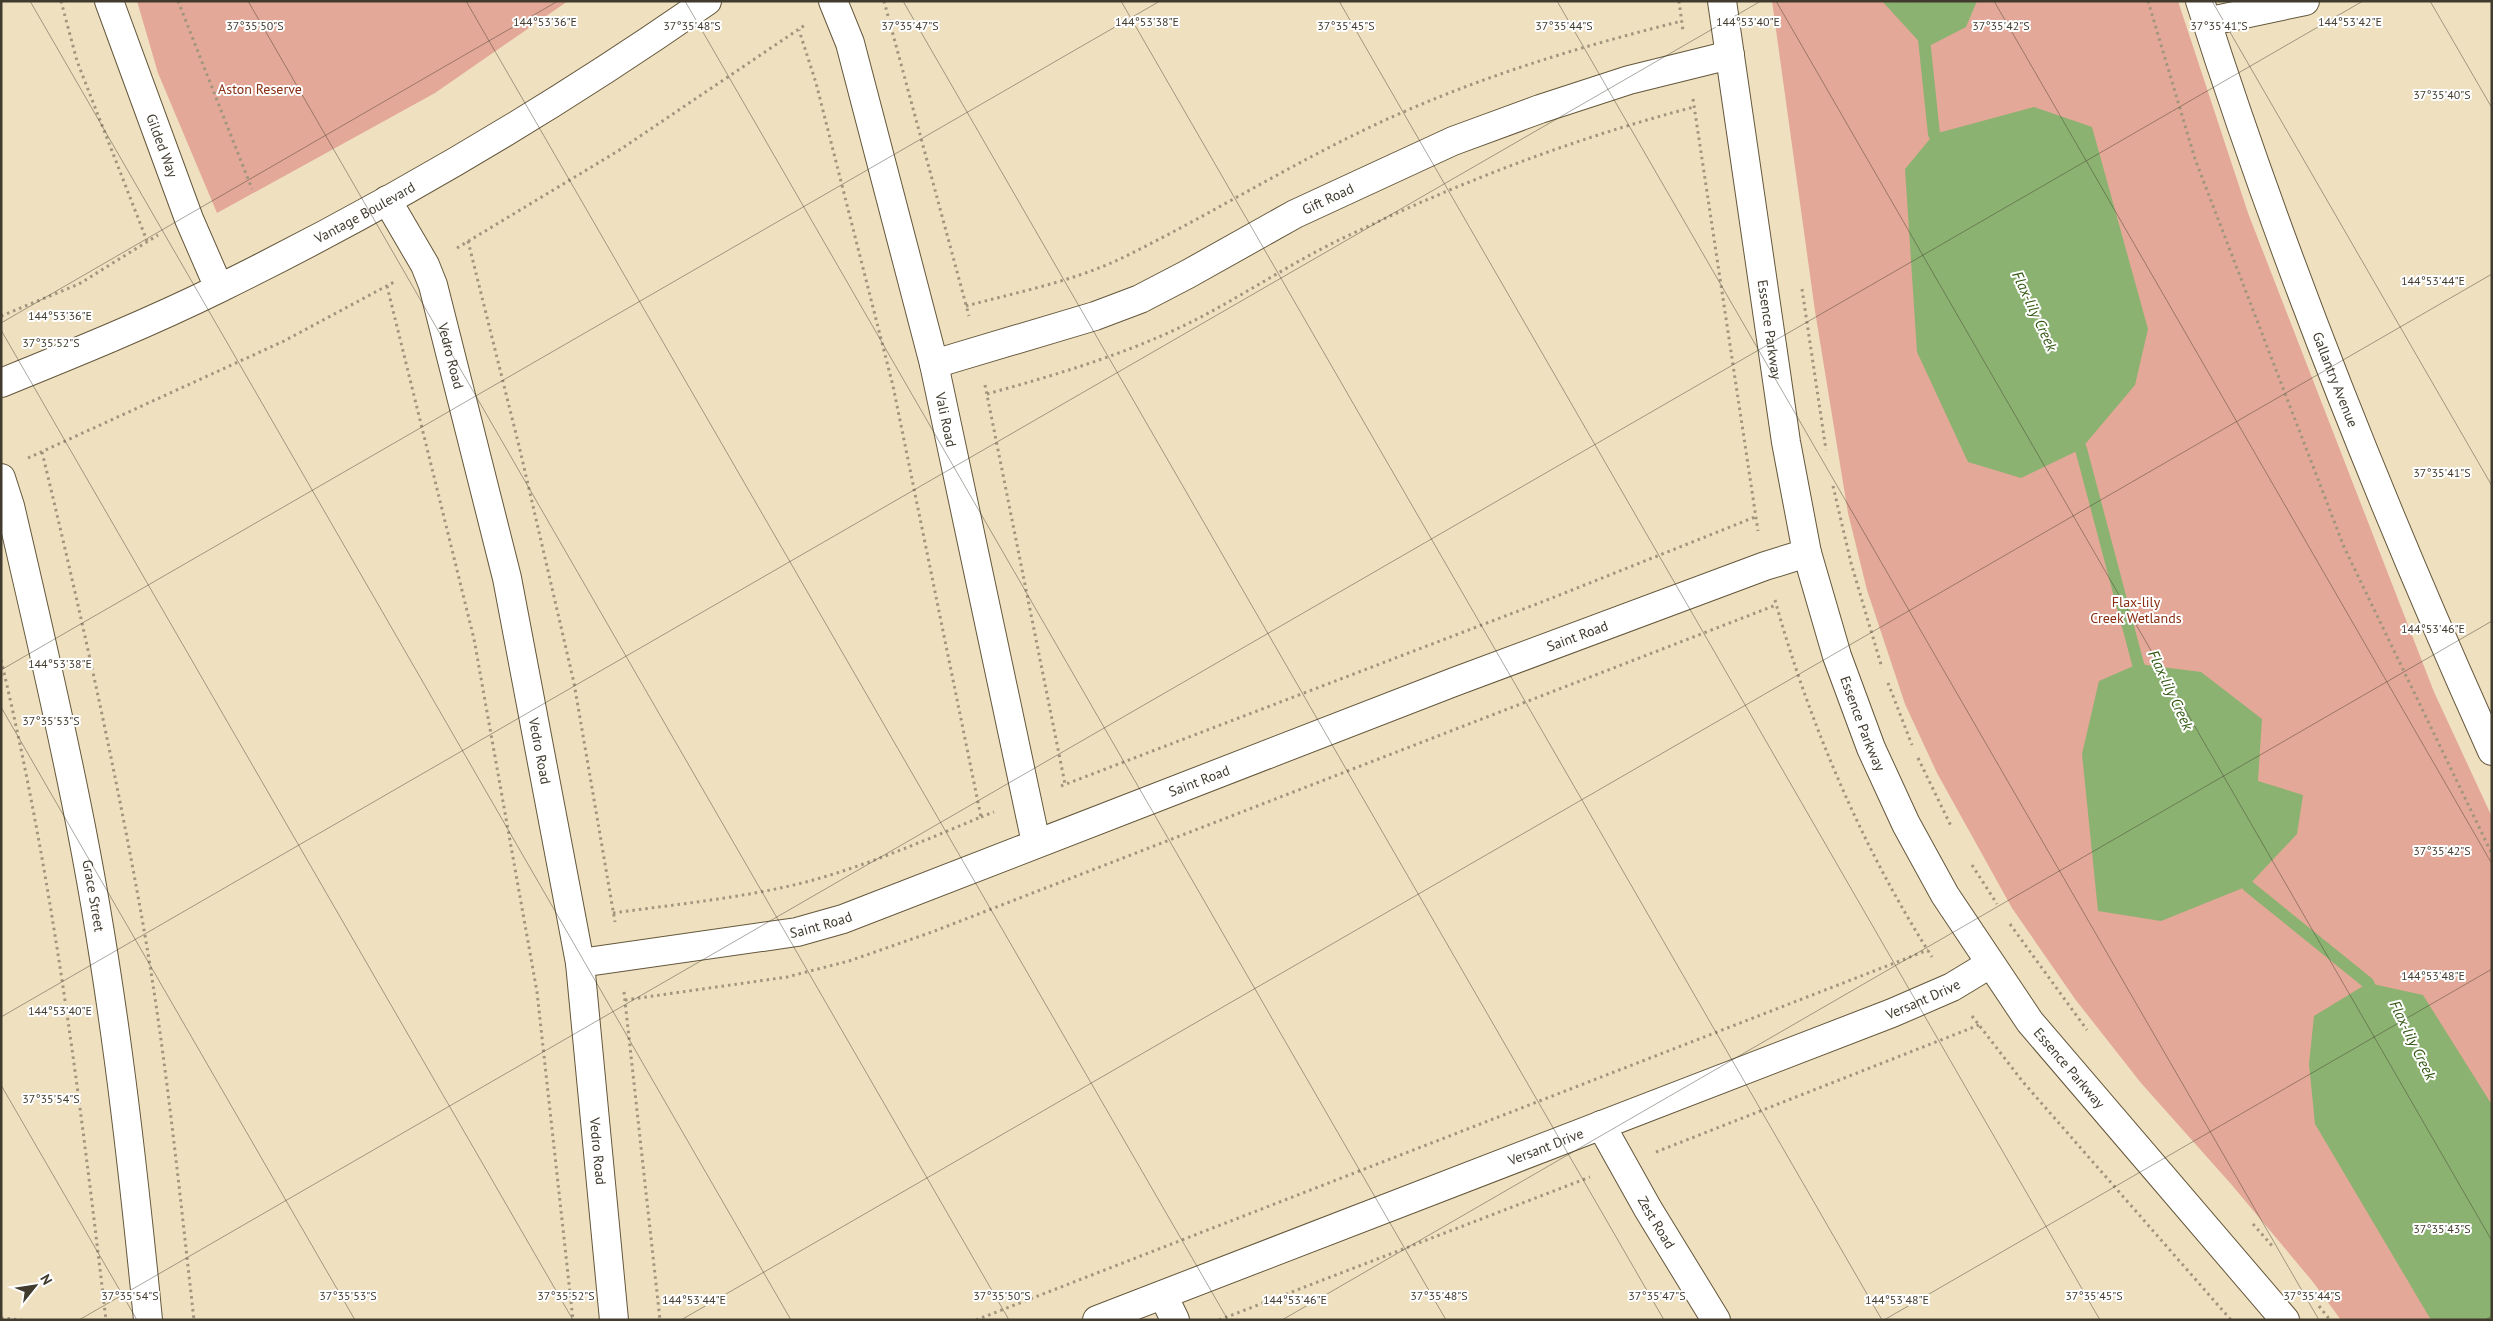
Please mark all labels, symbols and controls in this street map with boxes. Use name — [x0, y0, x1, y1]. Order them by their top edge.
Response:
text: 144°53'36"E — [513, 14, 577, 29]
text: 144°53'38"E — [1115, 14, 1179, 29]
text: 144°53'40"E — [1716, 14, 1780, 29]
text: 144°53'42"E — [2318, 14, 2382, 29]
text: 37°35'50"S — [226, 18, 284, 33]
text: 37°35'48"S — [663, 18, 721, 33]
text: 37°35'47"S — [881, 18, 939, 33]
text: 37°35'45"S — [1317, 18, 1375, 33]
text: 37°35'44"S — [1535, 18, 1593, 33]
text: 37°35'42"S — [1972, 18, 2030, 33]
text: 37°35'41"S — [2190, 18, 2248, 33]
park label: Aston Reserve — [218, 80, 302, 98]
text: 37°35'40"S — [2413, 87, 2471, 102]
street label: Gilded Way — [142, 111, 182, 180]
street label: Vantage Boulevard — [310, 178, 418, 248]
street label: Gift Road — [1299, 179, 1356, 219]
water label: Flax-lily Creek — [2008, 268, 2062, 355]
text: 144°53'44"E — [2401, 273, 2465, 288]
street label: Essence Parkway — [1754, 279, 1786, 381]
text: 144°53'36"E — [28, 308, 92, 323]
street label: Vedro Road — [434, 320, 468, 391]
street label: Gallantry Avenue — [2308, 329, 2362, 430]
text: 37°35'52"S — [22, 335, 80, 350]
street label: Vali Road — [931, 390, 960, 449]
text: 37°35'41"S — [2413, 465, 2471, 480]
park label: Flax-lily Creek Wetlands — [2090, 593, 2182, 627]
street label: Saint Road — [1544, 616, 1610, 656]
text: 144°53'46"E — [2401, 621, 2465, 636]
water label: Flax-lily Creek — [2144, 647, 2198, 734]
text: 144°53'38"E — [28, 656, 92, 671]
street label: Essence Parkway — [1836, 673, 1890, 774]
text: 37°35'53"S — [22, 713, 80, 728]
street label: Vedro Road — [524, 715, 555, 786]
street label: Saint Road — [1166, 761, 1232, 801]
text: 37°35'42"S — [2413, 843, 2471, 858]
street label: Grace Street — [78, 858, 109, 933]
street label: Saint Road — [789, 907, 855, 942]
text: 144°53'48"E — [2401, 968, 2465, 983]
street label: Versant Drive — [1882, 975, 1964, 1024]
water label: Flax-lily Creek — [2386, 997, 2441, 1084]
text: 144°53'40"E — [28, 1003, 92, 1018]
street label: Essence Parkway — [2030, 1024, 2109, 1112]
text: 37°35'54"S — [22, 1091, 80, 1106]
street label: Vedro Road — [586, 1116, 610, 1186]
street label: Versant Drive — [1504, 1124, 1586, 1170]
street label: Zest Road — [1634, 1193, 1679, 1252]
text: 37°35'43"S — [2413, 1221, 2471, 1236]
north arrow — [10, 1261, 60, 1311]
text: N — [36, 1271, 56, 1288]
text: 37°35'54"S — [101, 1288, 159, 1303]
text: 37°35'53"S — [319, 1288, 377, 1303]
text: 37°35'52"S — [537, 1288, 595, 1303]
text: 37°35'50"S — [973, 1288, 1031, 1303]
text: 37°35'48"S — [1410, 1288, 1468, 1303]
text: 37°35'47"S — [1628, 1288, 1686, 1303]
text: 37°35'45"S — [2065, 1288, 2123, 1303]
text: 37°35'44"S — [2283, 1288, 2341, 1303]
text: 144°53'44"E — [662, 1292, 726, 1307]
text: 144°53'46"E — [1263, 1292, 1327, 1307]
text: 144°53'48"E — [1865, 1292, 1929, 1307]

